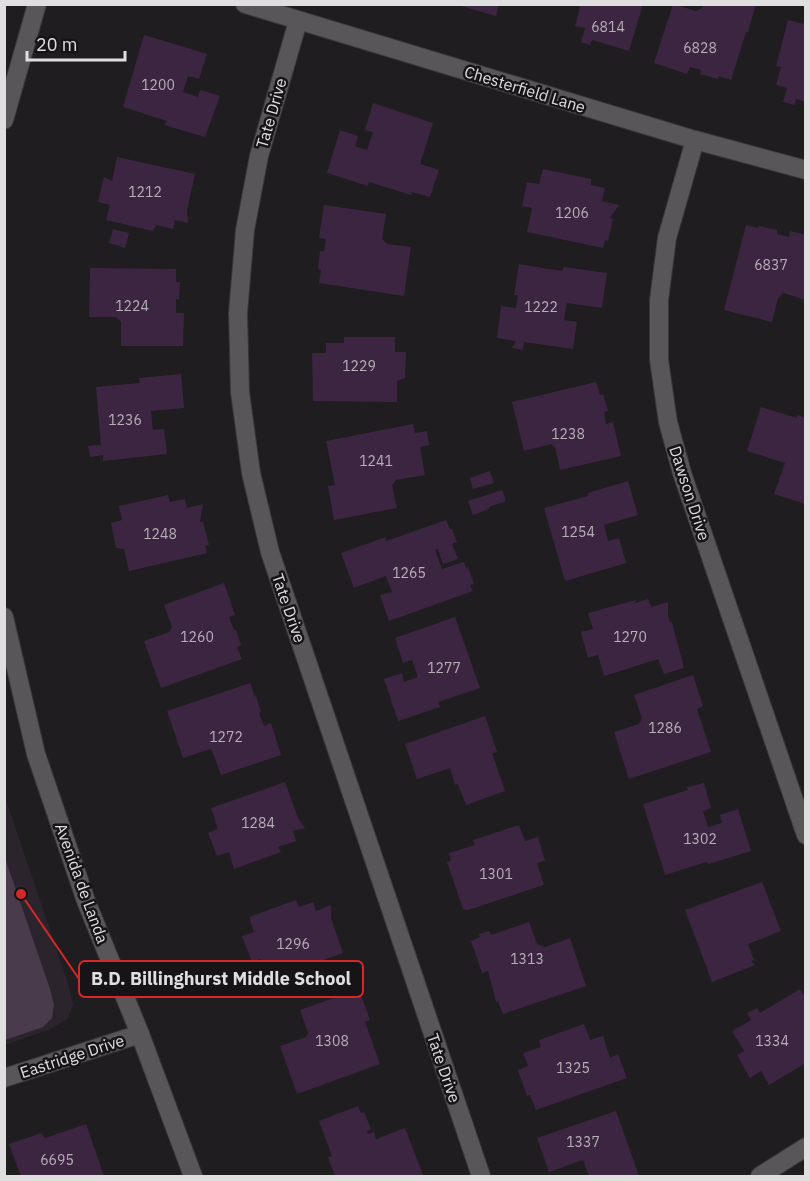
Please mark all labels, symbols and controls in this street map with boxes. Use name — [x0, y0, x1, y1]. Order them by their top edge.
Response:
house number: 6814 — [591, 18, 625, 36]
scale bar — [27, 24, 124, 62]
text: 20 m — [36, 33, 78, 56]
house number: 6828 — [683, 39, 717, 57]
street label: Chesterfield Lane — [462, 61, 588, 117]
house number: 1200 — [141, 76, 175, 94]
street label: Tate Drive — [251, 76, 291, 150]
house number: 1212 — [128, 183, 162, 201]
house number: 1206 — [555, 204, 589, 222]
house number: 6837 — [754, 256, 788, 274]
house number: 1224 — [115, 297, 149, 315]
house number: 1222 — [524, 298, 558, 316]
house number: 1229 — [342, 357, 376, 375]
house number: 1236 — [108, 411, 142, 429]
house number: 1238 — [551, 425, 585, 443]
street label: Dawson Drive — [665, 443, 715, 543]
house number: 1241 — [359, 452, 393, 470]
house number: 1254 — [561, 523, 595, 541]
house number: 1248 — [143, 525, 177, 543]
house number: 1265 — [392, 564, 426, 582]
street label: Tate Drive — [268, 571, 310, 645]
house number: 1260 — [180, 628, 214, 646]
house number: 1270 — [613, 628, 647, 646]
house number: 1277 — [427, 659, 461, 677]
house number: 1286 — [648, 719, 682, 737]
house number: 1272 — [209, 728, 243, 746]
house number: 1284 — [241, 814, 275, 832]
street label: Avenida de Landa — [51, 820, 113, 946]
house number: 1302 — [683, 830, 717, 848]
house number: 1301 — [479, 865, 513, 883]
house number: 1296 — [276, 935, 310, 953]
house number: 1313 — [510, 950, 544, 968]
callout: B.D. Billinghurst Middle School — [79, 961, 363, 997]
text: B.D. Billinghurst Middle School — [91, 967, 352, 990]
street label: Eastridge Drive — [17, 1030, 127, 1082]
street label: Tate Drive — [423, 1031, 465, 1105]
house number: 1308 — [315, 1032, 349, 1050]
house number: 1334 — [755, 1032, 789, 1050]
house number: 1325 — [556, 1059, 590, 1077]
house number: 1337 — [566, 1133, 600, 1151]
house number: 6695 — [40, 1151, 74, 1169]

